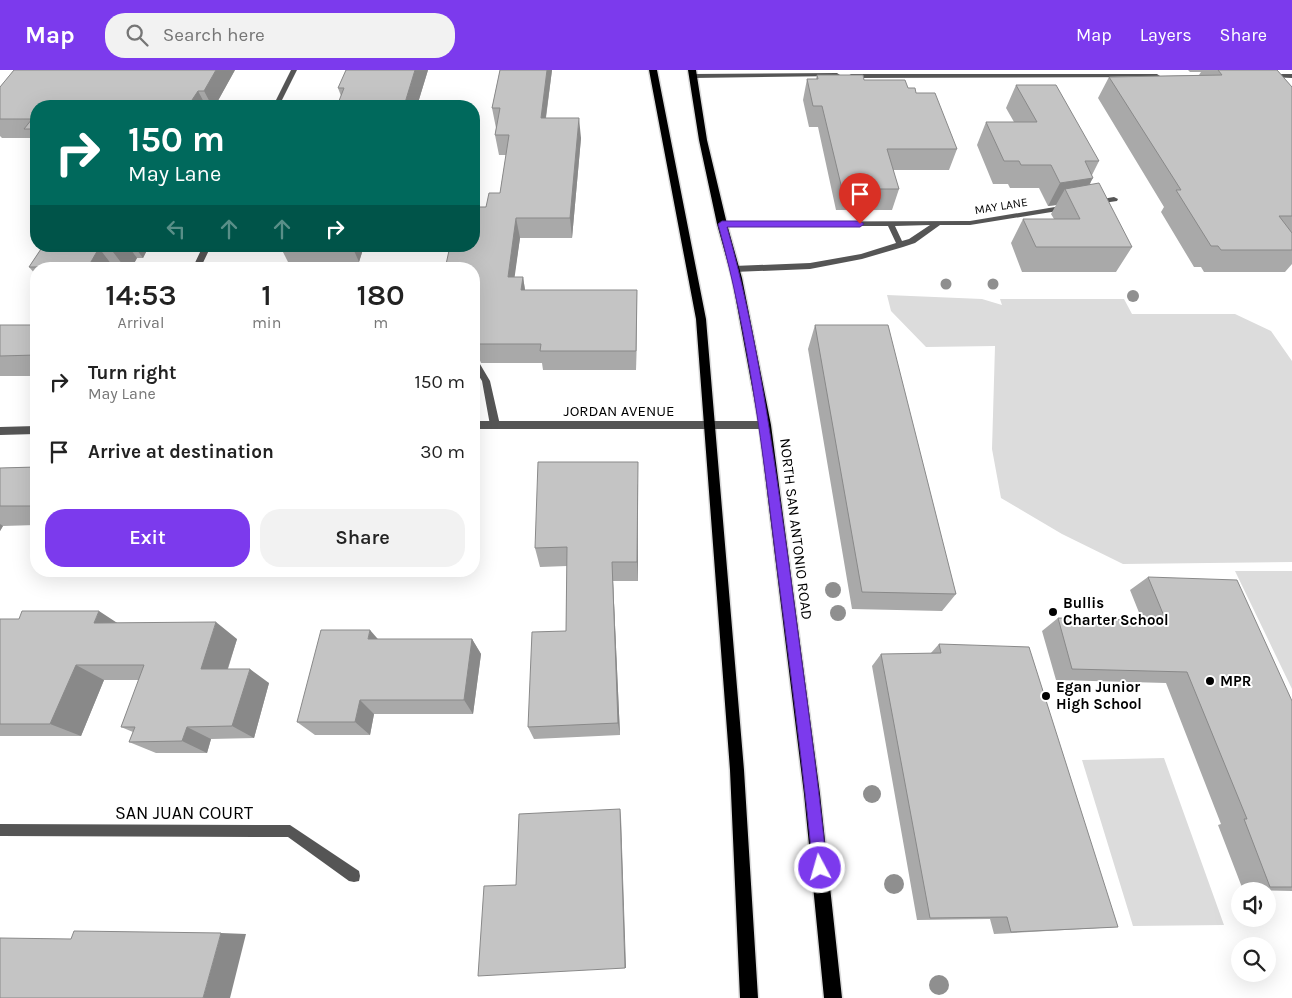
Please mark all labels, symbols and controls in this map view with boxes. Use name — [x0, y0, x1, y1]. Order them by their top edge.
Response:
search box — [105, 13, 455, 58]
text: Map — [25, 21, 75, 49]
icon: search — [123, 21, 151, 49]
text: Search here — [163, 24, 265, 46]
text: Map — [1076, 24, 1112, 46]
text: Layers — [1140, 24, 1192, 46]
text: Share — [1220, 24, 1267, 46]
text: 150 m — [128, 119, 225, 160]
icon: right — [45, 120, 110, 185]
text: May Lane — [128, 161, 221, 187]
pin — [839, 173, 881, 224]
icon: arrive — [846, 180, 874, 208]
street label: MAY LANE — [973, 195, 1029, 217]
icon: left — [162, 215, 190, 243]
icon: ahead — [215, 215, 243, 243]
icon: ahead — [268, 215, 296, 243]
icon: right — [321, 215, 349, 243]
text: 14:53 — [105, 277, 177, 313]
text: 1 — [261, 277, 272, 313]
text: 180 — [357, 277, 405, 313]
text: Arrival — [118, 313, 164, 332]
text: min — [252, 313, 281, 332]
text: m — [373, 313, 388, 332]
text: Turn right — [88, 362, 177, 384]
icon: right — [45, 368, 73, 396]
text: 150 m — [414, 371, 465, 393]
text: May Lane — [88, 384, 156, 403]
street label: JORDAN AVENUE — [564, 402, 674, 420]
street label: NORTH SAN ANTONIO ROAD — [776, 437, 816, 621]
icon: arrive — [45, 438, 73, 466]
text: Arrive at destination — [88, 441, 274, 463]
text: 30 m — [420, 441, 465, 463]
button: Exit — [45, 509, 250, 567]
button: Share — [260, 509, 465, 567]
place label: Bullis Charter School — [1063, 594, 1168, 629]
marker: Bullis Charter School — [1047, 606, 1059, 618]
place label: MPR — [1220, 672, 1251, 690]
marker: MPR — [1204, 675, 1216, 687]
place label: Egan Junior High School — [1056, 678, 1142, 713]
marker: Egan Junior High School — [1040, 690, 1052, 702]
street label: SAN JUAN COURT — [115, 802, 253, 824]
position arrow — [793, 841, 845, 893]
map controls — [1231, 882, 1276, 982]
button: sound — [1231, 882, 1276, 927]
button: search — [1231, 937, 1276, 982]

